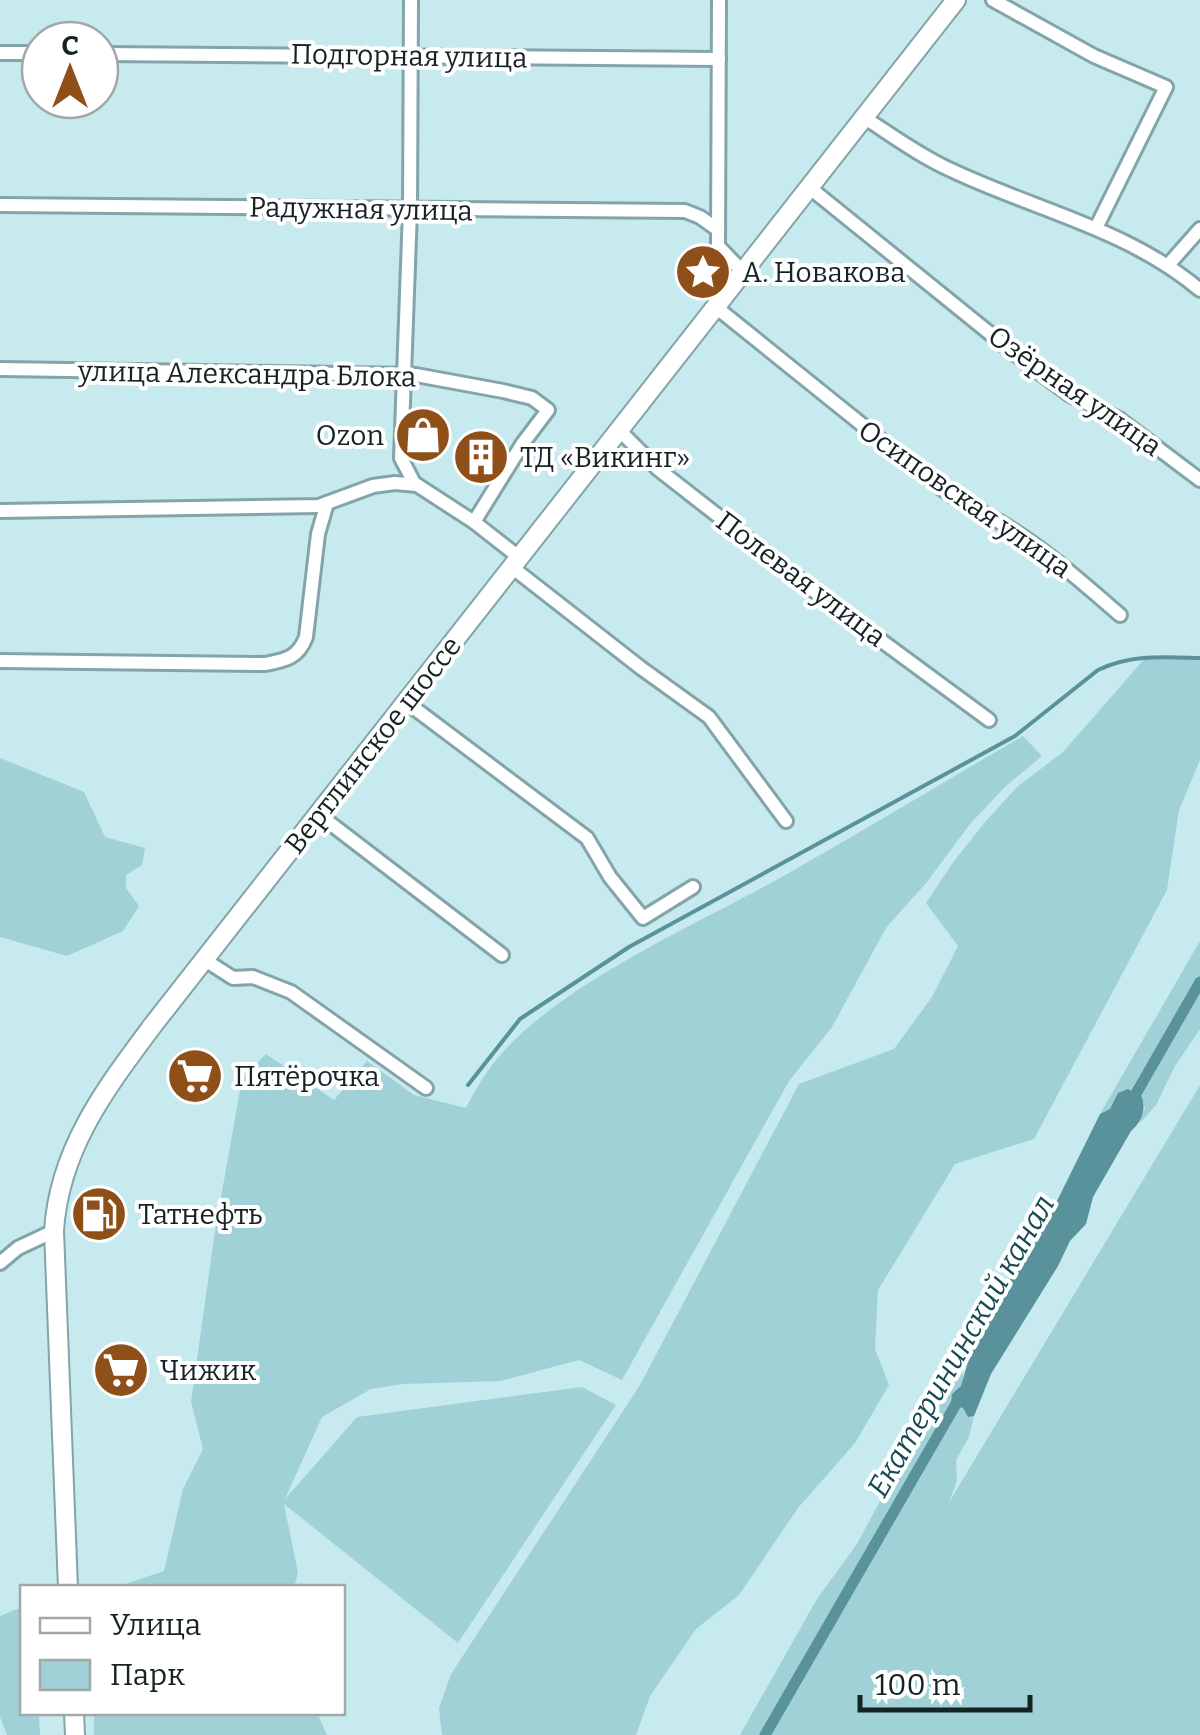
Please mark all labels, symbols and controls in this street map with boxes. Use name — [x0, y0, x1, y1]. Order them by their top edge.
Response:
north arrow — [20, 20, 120, 120]
text: С — [61, 29, 79, 62]
street label: Подгорная улица — [290, 37, 528, 75]
street label: Радужная улица — [249, 191, 473, 227]
place icon: А. Новакова — [673, 242, 733, 302]
place label: А. Новакова — [742, 256, 906, 289]
street label: Озёрная улица — [982, 319, 1168, 463]
street label: улица Александра Блока — [77, 355, 416, 393]
shop icon: Ozon — [393, 405, 453, 465]
street label: Осиповская улица — [852, 413, 1078, 585]
place label: Ozon — [316, 419, 384, 452]
building icon: ТД «Викинг» — [451, 427, 511, 487]
place label: ТД «Викинг» — [520, 441, 690, 474]
street label: Полевая улица — [710, 504, 892, 654]
street label: Вертлинское шоссе — [278, 630, 468, 860]
supermarket icon: Пятёрочка — [165, 1046, 225, 1106]
place label: Пятёрочка — [234, 1060, 380, 1093]
fuel station icon: Татнефть — [69, 1184, 129, 1244]
water label: Екатерининский канал — [860, 1188, 1062, 1504]
place label: Татнефть — [138, 1198, 262, 1231]
supermarket icon: Чижик — [91, 1340, 151, 1400]
place label: Чижик — [160, 1354, 257, 1387]
legend — [20, 1585, 345, 1715]
text: Улица — [110, 1607, 201, 1643]
scale bar — [860, 1650, 1030, 1712]
text: Парк — [110, 1657, 185, 1693]
text: 100 m — [875, 1667, 961, 1703]

